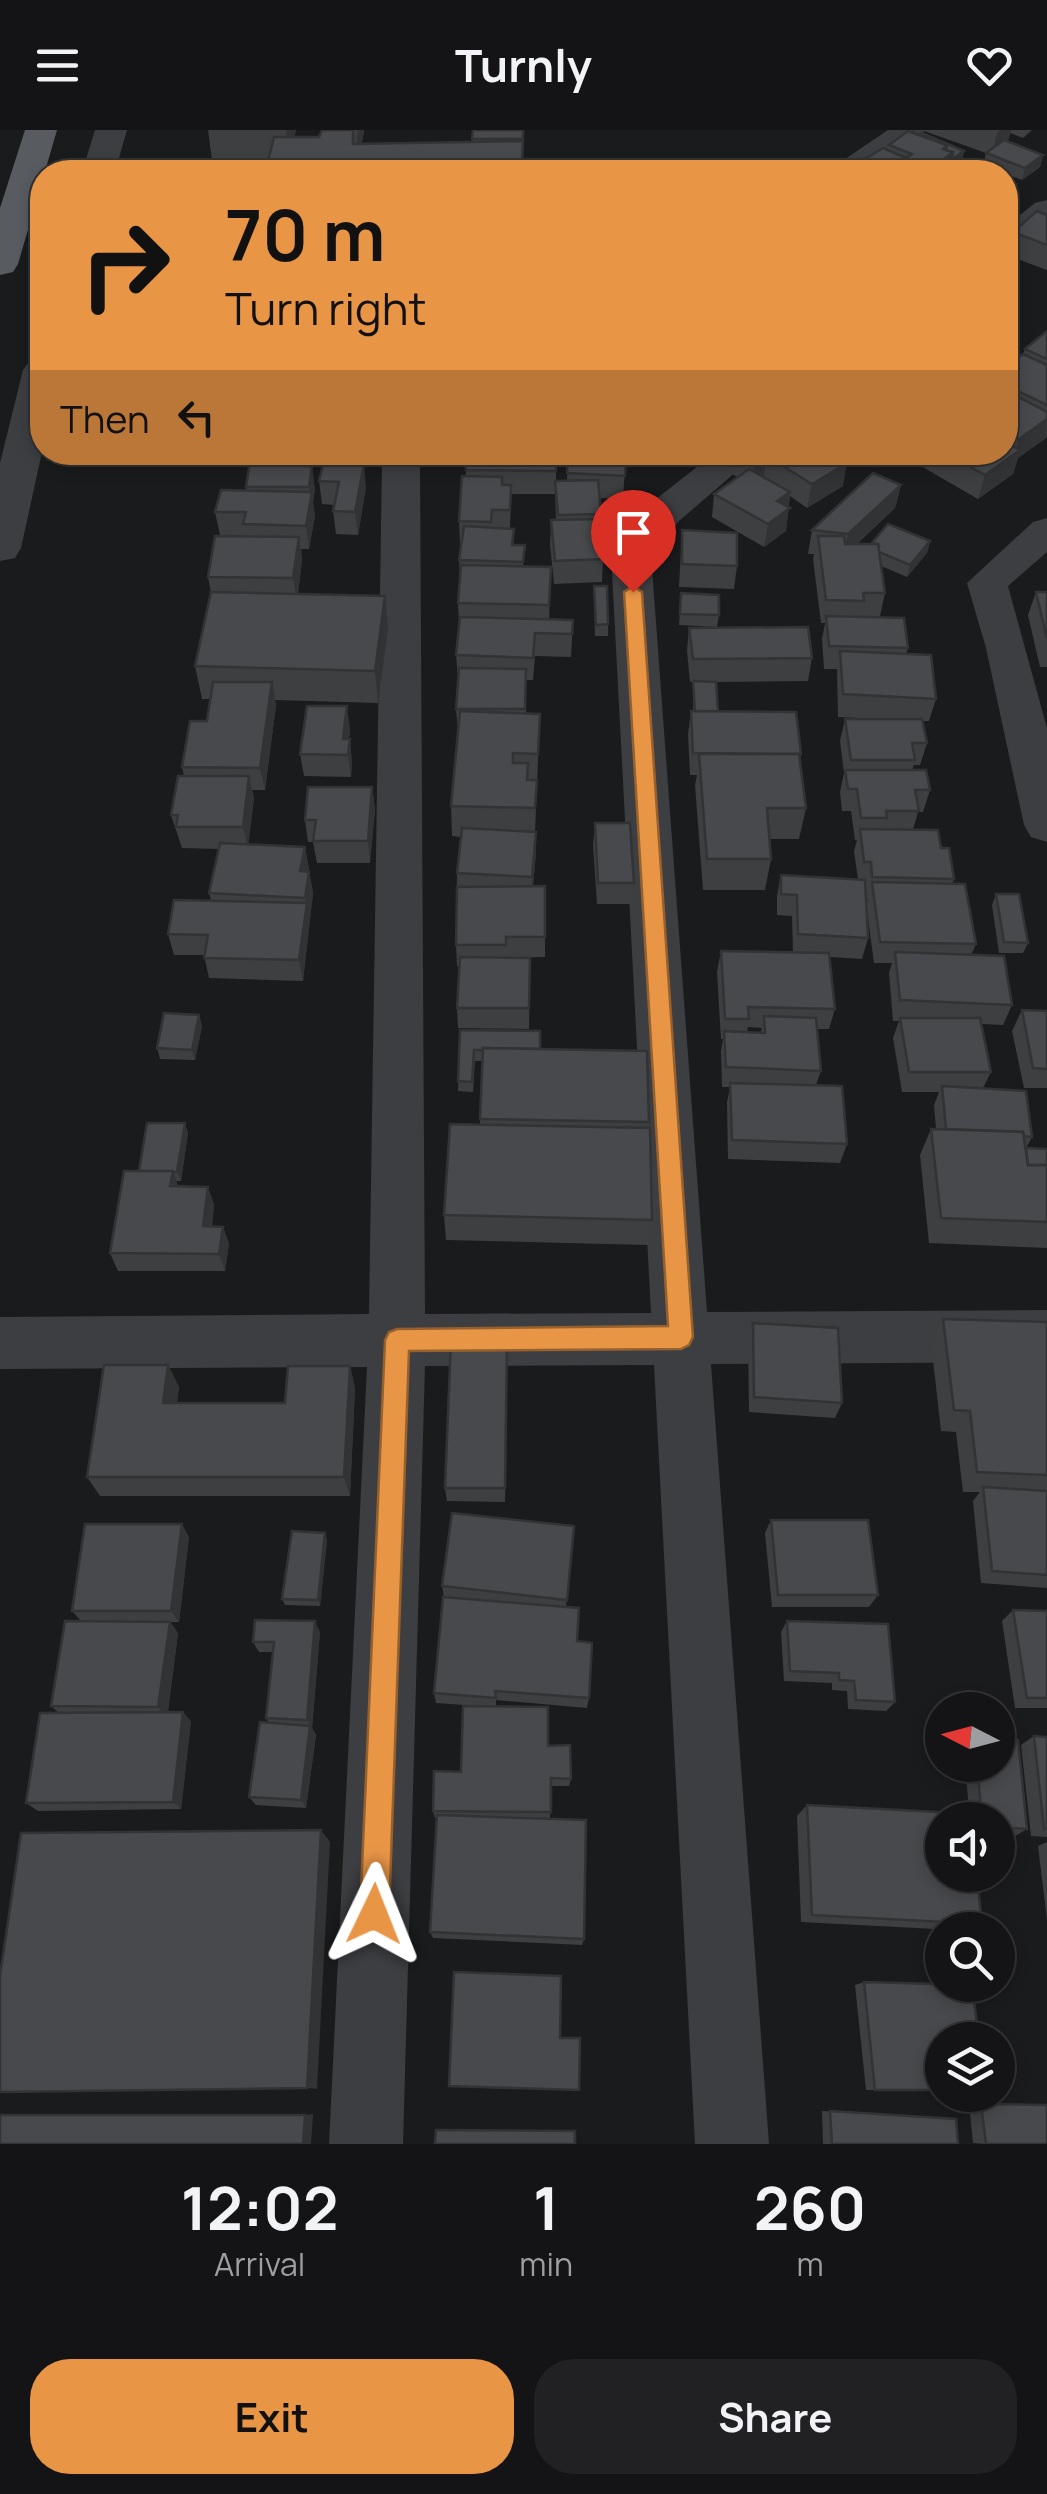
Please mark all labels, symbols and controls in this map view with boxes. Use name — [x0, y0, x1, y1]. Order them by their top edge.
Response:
text: Turnly — [455, 34, 592, 96]
icon: menu — [30, 38, 85, 93]
icon: heart — [962, 38, 1017, 93]
text: 70 m — [225, 186, 385, 282]
icon: right — [60, 200, 190, 330]
text: Turn right — [225, 277, 426, 339]
icon: left — [169, 390, 224, 445]
text: Then — [60, 392, 149, 444]
pin — [591, 490, 676, 593]
icon: arrive — [606, 505, 661, 560]
north arrow — [925, 1692, 1015, 1782]
map controls — [925, 1692, 1015, 2112]
button: sound — [925, 1802, 1015, 1892]
position arrow — [322, 1862, 426, 1966]
button: search — [925, 1912, 1015, 2002]
button: layers — [925, 2022, 1015, 2112]
text: 12:02 — [181, 2166, 339, 2248]
text: 1 — [533, 2166, 559, 2248]
text: 260 — [754, 2166, 866, 2248]
text: Arrival — [214, 2242, 305, 2286]
text: min — [519, 2242, 573, 2286]
text: m — [796, 2242, 824, 2286]
button: Exit — [30, 2359, 514, 2474]
button: Share — [534, 2359, 1017, 2474]

